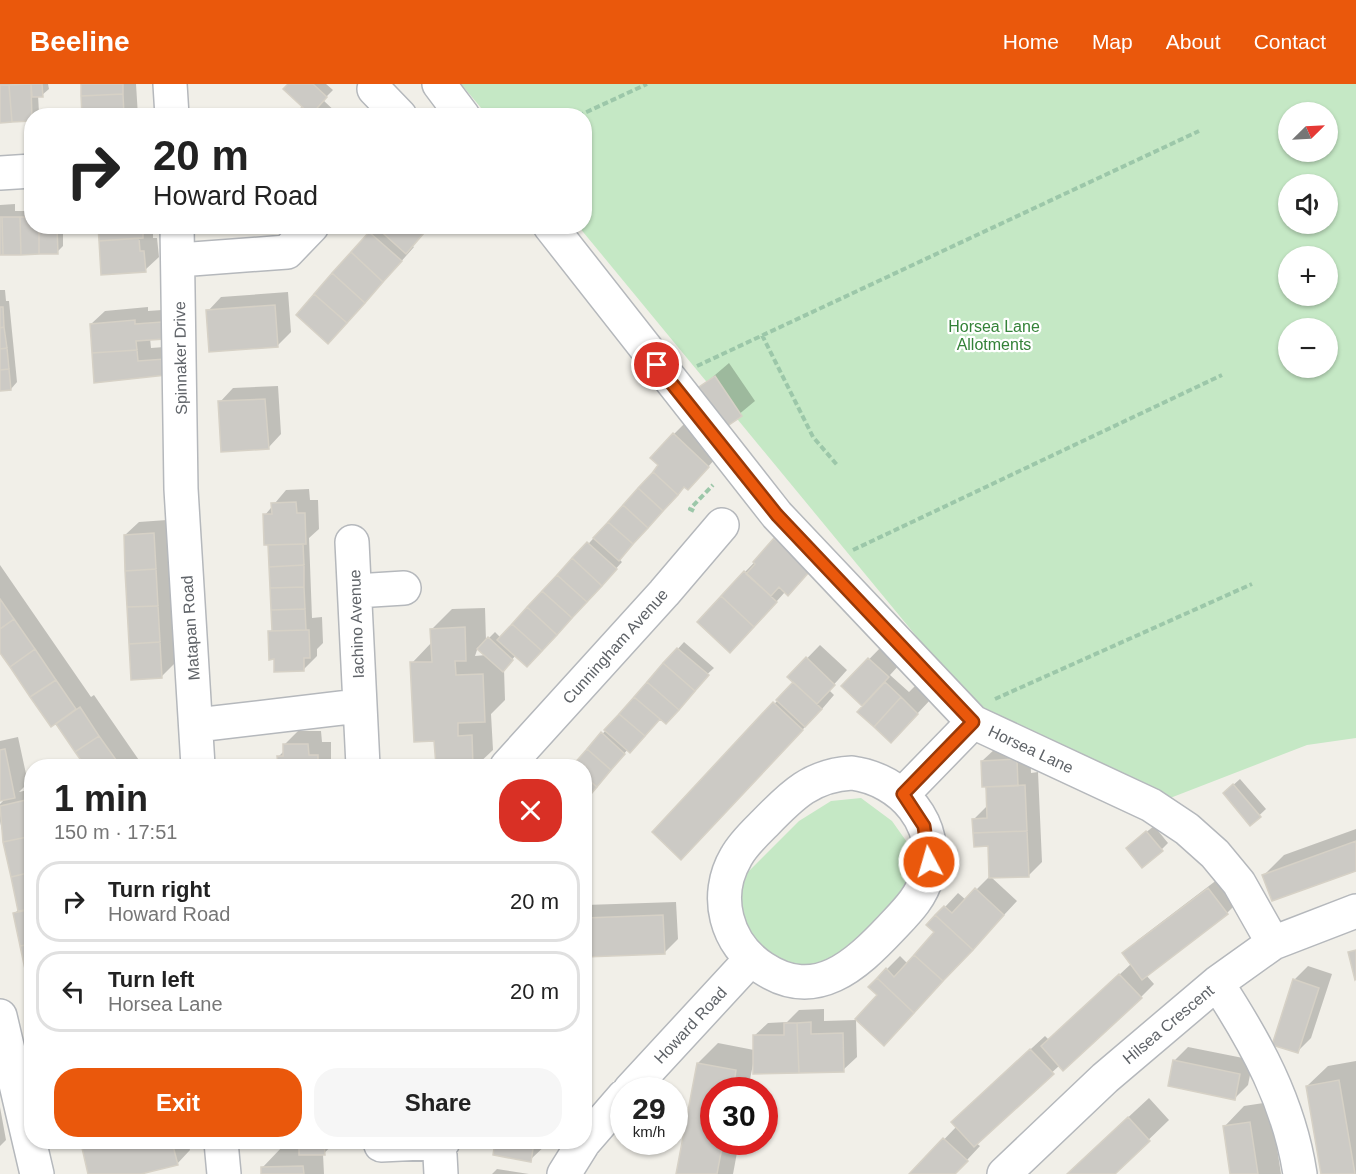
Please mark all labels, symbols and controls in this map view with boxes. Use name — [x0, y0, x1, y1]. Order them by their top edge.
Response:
text: Beeline — [30, 26, 130, 57]
text: Home — [1003, 30, 1059, 53]
text: Map — [1092, 30, 1133, 53]
text: About — [1166, 30, 1221, 53]
text: Contact — [1254, 30, 1326, 53]
north arrow — [1278, 102, 1338, 162]
map controls — [1278, 102, 1338, 378]
icon: right — [54, 132, 132, 210]
text: 20 m — [153, 132, 249, 179]
button: sound — [1278, 174, 1338, 234]
text: Howard Road — [153, 181, 318, 211]
button: + — [1278, 246, 1338, 306]
street label: Spinnaker Drive — [171, 301, 190, 415]
park label: Horsea Lane Allotments — [948, 318, 1040, 353]
button: − — [1278, 318, 1338, 378]
pin — [631, 339, 682, 390]
icon: arrive — [640, 348, 673, 381]
street label: Iachino Avenue — [346, 569, 367, 679]
street label: Matapan Road — [178, 575, 203, 681]
street label: Cunningham Avenue — [559, 585, 671, 707]
street label: Horsea Lane — [986, 722, 1076, 777]
text: 1 min — [54, 778, 148, 819]
button: close — [499, 779, 562, 842]
text: 150 m · 17:51 — [54, 821, 177, 843]
position arrow — [897, 830, 961, 894]
text: Turn right — [108, 877, 210, 902]
icon: right — [57, 885, 90, 918]
text: 20 m — [510, 889, 559, 914]
text: Howard Road — [108, 903, 230, 925]
text: Turn left — [108, 967, 194, 992]
icon: left — [57, 975, 90, 1008]
text: 20 m — [510, 979, 559, 1004]
street label: Hilsea Crescent — [1120, 981, 1217, 1067]
street label: Howard Road — [651, 984, 730, 1067]
text: Horsea Lane — [108, 993, 223, 1015]
button: Exit — [54, 1068, 302, 1137]
button: Share — [314, 1068, 562, 1137]
speed limit sign: 30 — [700, 1077, 778, 1155]
text: 29 — [632, 1092, 666, 1125]
text: km/h — [633, 1123, 665, 1140]

